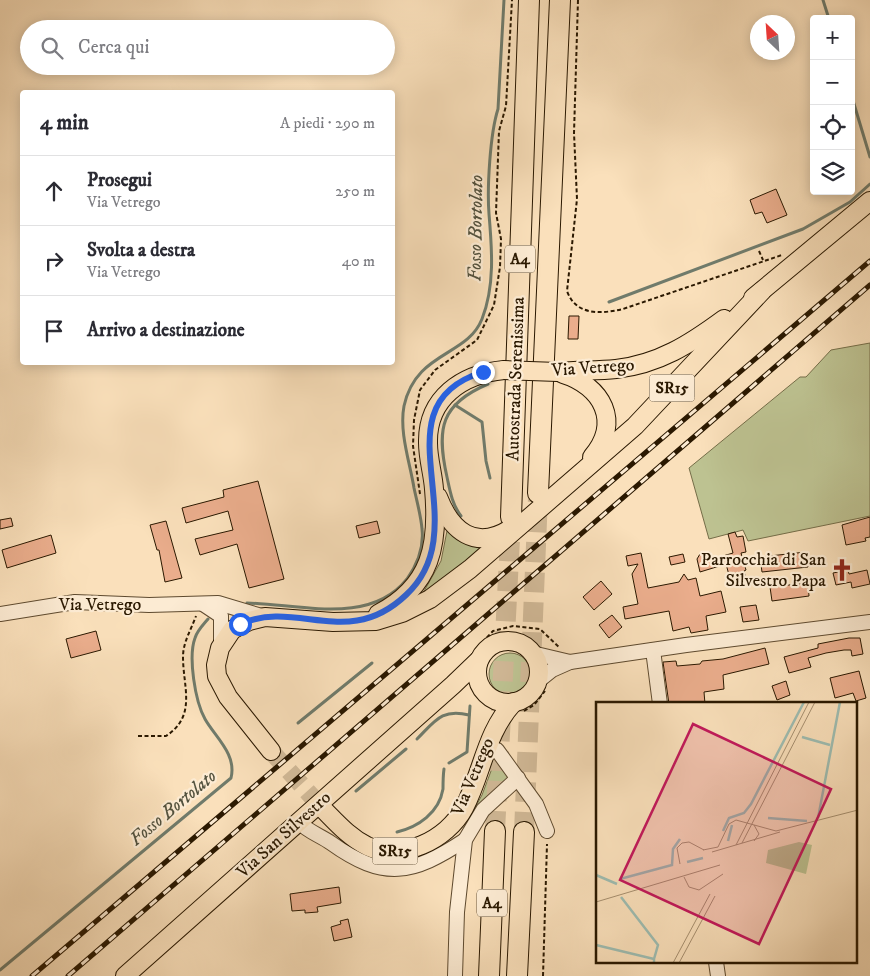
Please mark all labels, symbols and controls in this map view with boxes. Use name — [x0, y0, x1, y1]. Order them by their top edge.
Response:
north arrow — [750, 15, 795, 60]
map controls — [810, 15, 855, 195]
button: + — [810, 15, 855, 60]
search box — [20, 20, 395, 75]
icon: search — [38, 34, 66, 62]
text: Cerca qui — [78, 36, 149, 59]
button: − — [810, 60, 855, 105]
button: locate — [810, 105, 855, 150]
text: 4 min — [40, 110, 89, 136]
text: A piedi · 290 m — [280, 113, 375, 133]
button: layers — [810, 150, 855, 195]
text: Prosegui — [87, 169, 152, 192]
water label: Fosso Bortolato — [464, 174, 488, 282]
icon: ahead — [40, 177, 68, 205]
text: 250 m — [335, 181, 375, 201]
text: Via Vetrego — [87, 192, 161, 212]
text: Svolta a destra — [87, 239, 195, 262]
road number: A4 — [505, 245, 535, 272]
icon: right — [40, 247, 68, 275]
text: 40 m — [342, 251, 375, 271]
text: Via Vetrego — [87, 262, 161, 282]
street label: Autostrada Serenissima — [502, 296, 530, 461]
icon: arrive — [40, 317, 68, 345]
text: Arrivo a destinazione — [87, 319, 245, 342]
street label: Via Vetrego — [550, 354, 635, 382]
route end — [472, 361, 495, 384]
road number: SR15 — [650, 374, 694, 402]
place label: Parrocchia di San Silvestro Papa — [701, 549, 827, 592]
church icon: Parrocchia di San Silvestro Papa — [829, 557, 855, 583]
street label: Via Vetrego — [58, 594, 142, 616]
route start — [229, 613, 252, 636]
inset map — [596, 702, 858, 964]
street label: Via Vetrego — [446, 734, 499, 820]
water label: Fosso Bortolato — [125, 765, 221, 851]
street label: Via San Silvestro — [231, 787, 336, 884]
road number: SR15 — [372, 838, 418, 864]
road number: A4 — [477, 890, 507, 916]

